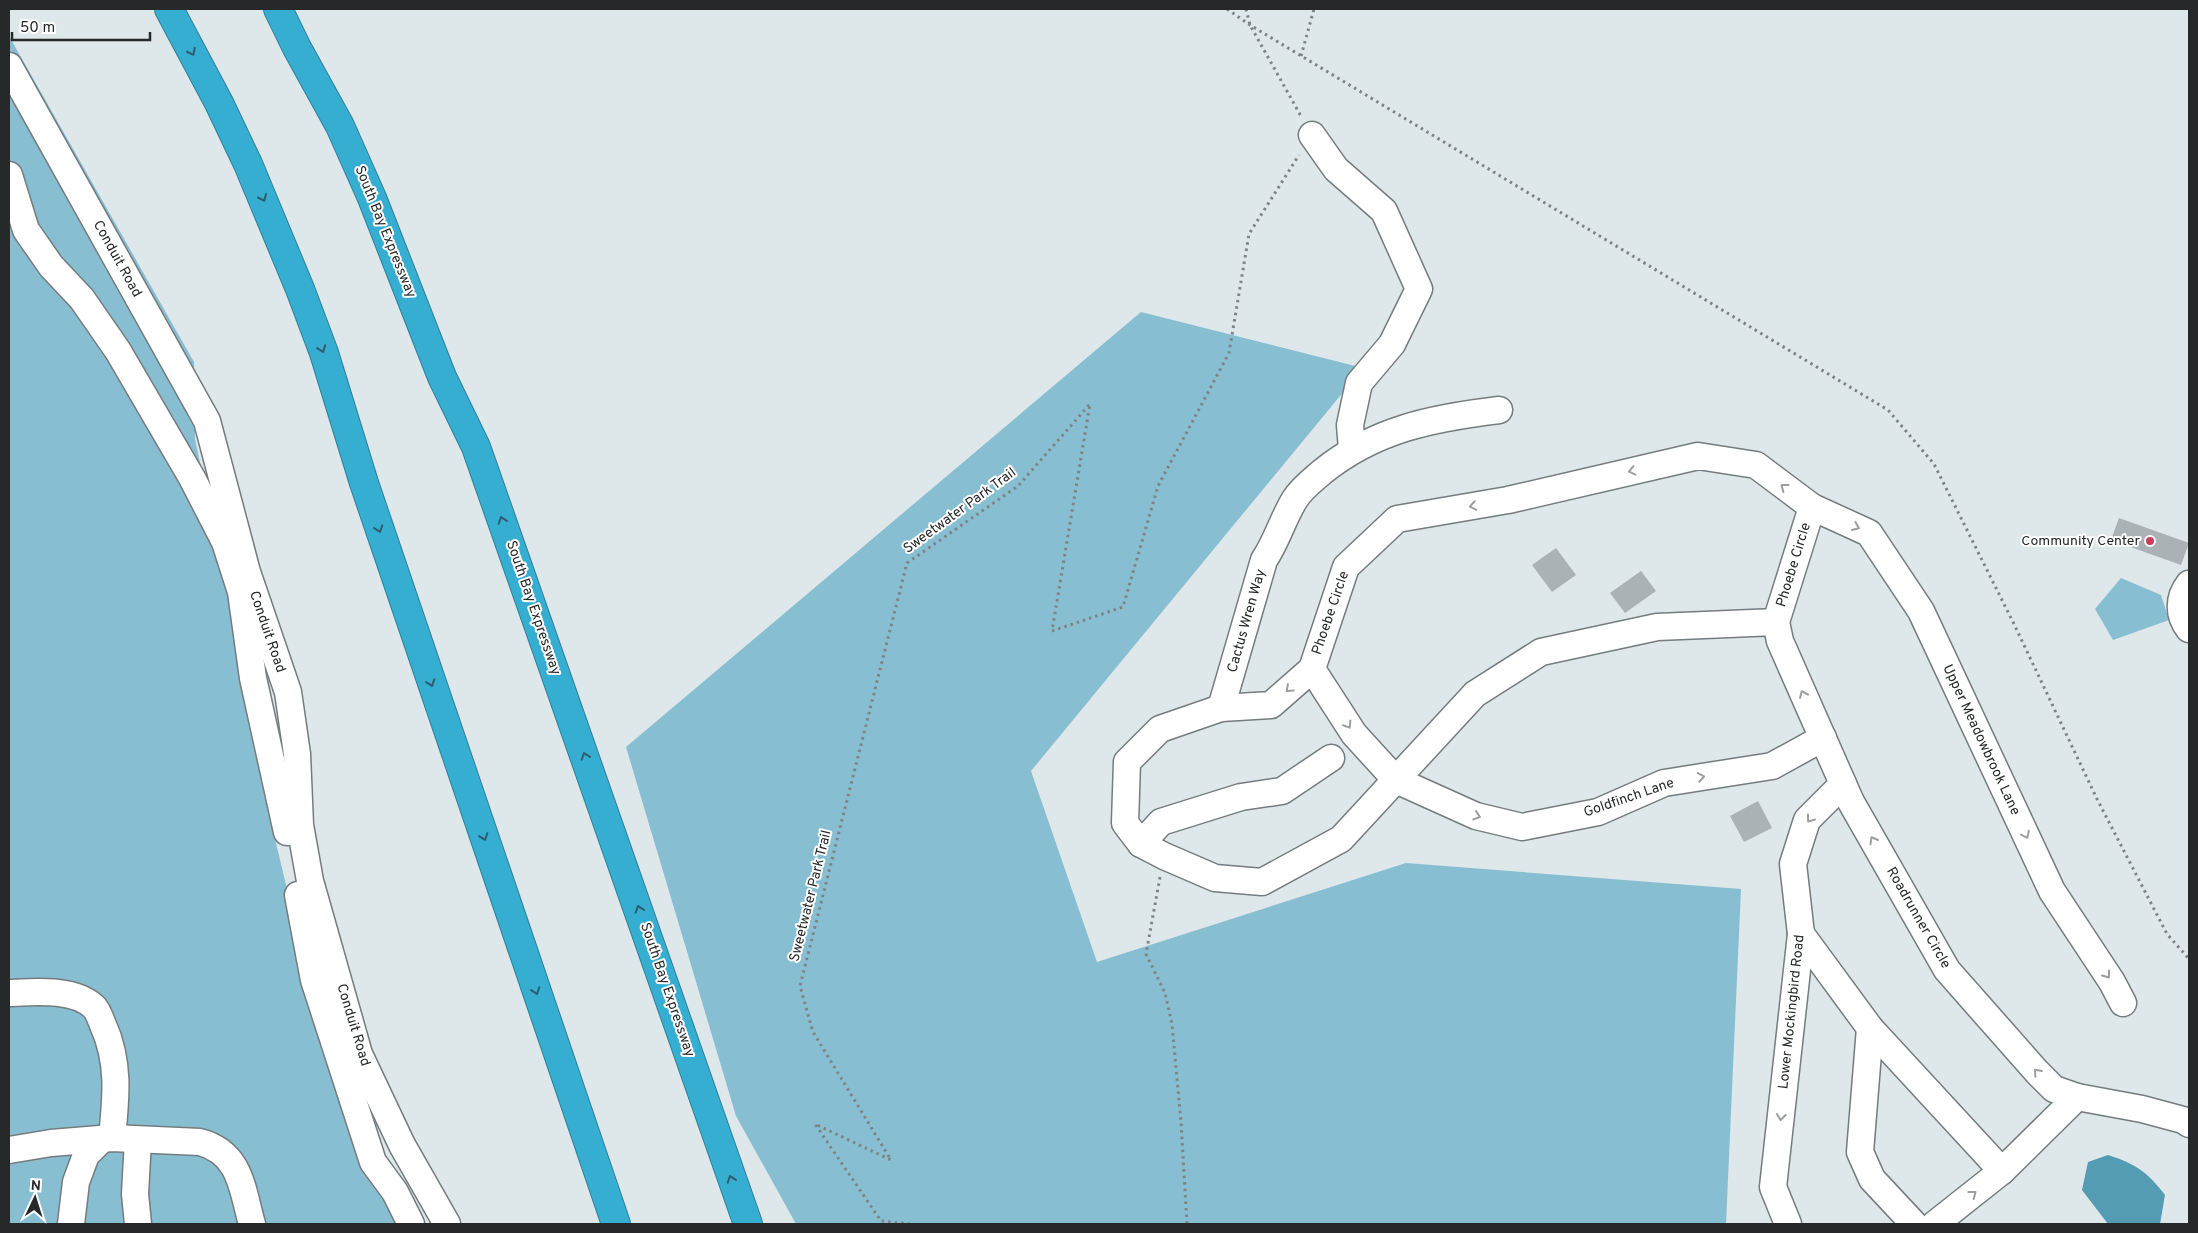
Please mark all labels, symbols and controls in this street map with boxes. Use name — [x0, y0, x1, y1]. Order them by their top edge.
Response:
scale bar — [12, 10, 150, 42]
text: 50 m — [20, 19, 55, 38]
one-way arrow — [186, 46, 196, 55]
street label: South Bay Expressway — [351, 163, 419, 301]
one-way arrow — [256, 193, 267, 202]
street label: Conduit Road — [89, 218, 145, 300]
one-way arrow — [316, 344, 326, 353]
street label: Sweetwater Park Trail — [900, 464, 1020, 558]
one-way arrow — [1627, 465, 1636, 476]
one-way arrow — [1781, 484, 1790, 493]
one-way arrow — [1469, 501, 1477, 511]
one-way arrow — [498, 516, 508, 525]
street label: Phoebe Circle — [1773, 521, 1815, 609]
one-way arrow — [1851, 521, 1860, 532]
one-way arrow — [373, 524, 383, 533]
place label: Community Center — [2021, 533, 2141, 550]
marker: Community Center — [2144, 535, 2156, 547]
street label: South Bay Expressway — [502, 539, 564, 677]
street label: Cactus Wren Way — [1224, 567, 1270, 675]
street label: Phoebe Circle — [1309, 569, 1353, 657]
street label: Conduit Road — [245, 589, 289, 675]
street label: Upper Meadowbrook Lane — [1939, 662, 2023, 818]
one-way arrow — [426, 678, 436, 687]
one-way arrow — [1286, 683, 1295, 692]
one-way arrow — [1799, 690, 1810, 699]
one-way arrow — [1341, 719, 1351, 728]
one-way arrow — [581, 752, 591, 760]
one-way arrow — [1696, 773, 1705, 783]
street label: Goldfinch Lane — [1582, 775, 1676, 821]
one-way arrow — [1473, 810, 1481, 820]
one-way arrow — [1807, 814, 1816, 823]
street label: Sweetwater Park Trail — [786, 829, 836, 963]
one-way arrow — [2019, 830, 2030, 839]
one-way arrow — [478, 832, 488, 841]
one-way arrow — [1870, 837, 1880, 846]
street label: Roadrunner Circle — [1882, 864, 1954, 972]
one-way arrow — [635, 905, 645, 914]
street label: South Bay Expressway — [636, 921, 698, 1059]
street label: Lower Mockingbird Road — [1775, 934, 1809, 1090]
one-way arrow — [2101, 969, 2110, 979]
street label: Conduit Road — [332, 982, 374, 1068]
one-way arrow — [530, 986, 540, 994]
one-way arrow — [2034, 1068, 2043, 1077]
one-way arrow — [1776, 1113, 1787, 1121]
north arrow — [10, 1173, 60, 1223]
one-way arrow — [727, 1175, 737, 1183]
text: N — [30, 1178, 41, 1195]
one-way arrow — [1967, 1192, 1976, 1200]

